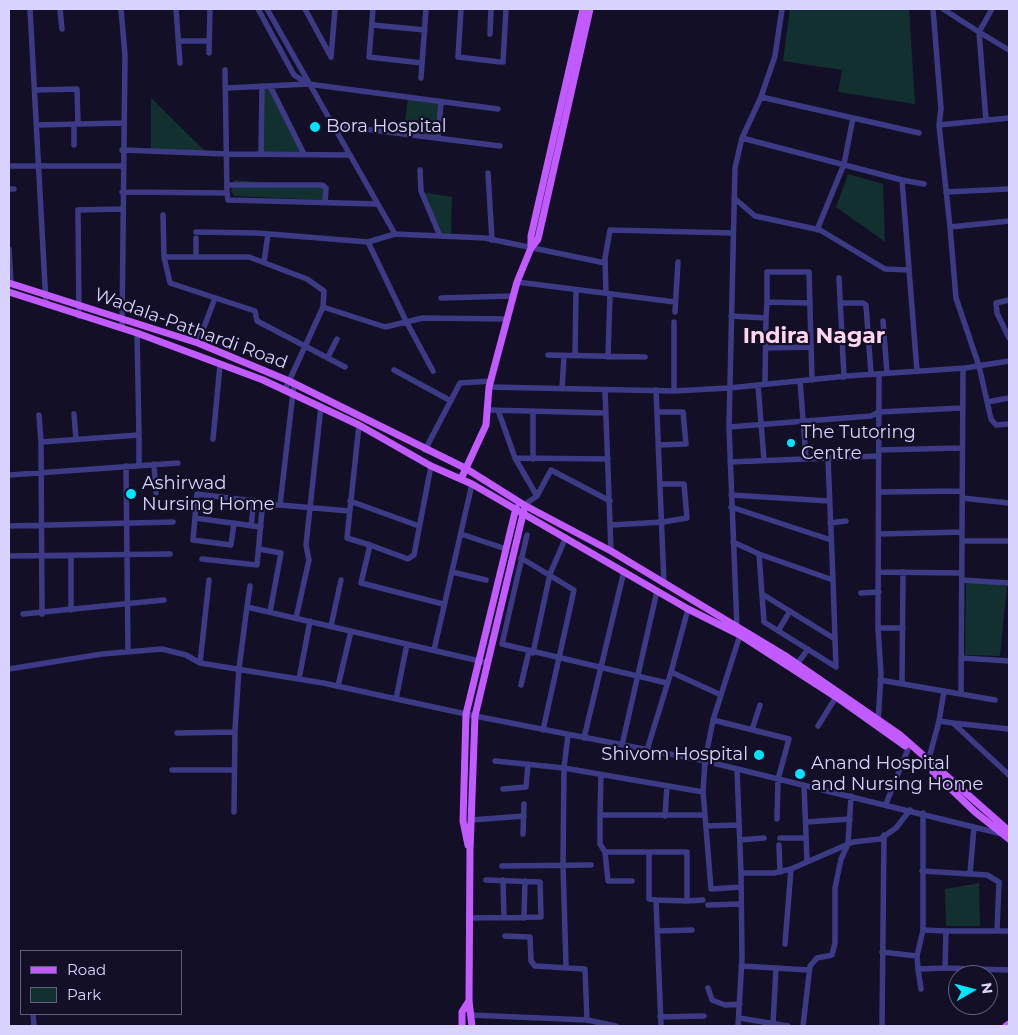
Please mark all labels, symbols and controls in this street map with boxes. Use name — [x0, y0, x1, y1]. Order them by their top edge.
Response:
place label: Bora Hospital — [326, 116, 447, 138]
marker: Bora Hospital — [308, 120, 322, 134]
street label: Wadala-Pathardi Road — [91, 284, 291, 374]
district label: Indira Nagar — [743, 324, 885, 350]
place label: The Tutoring Centre — [801, 422, 916, 464]
marker: The Tutoring Centre — [785, 437, 797, 449]
place label: Ashirwad Nursing Home — [142, 473, 275, 516]
marker: Ashirwad Nursing Home — [124, 487, 138, 501]
place label: Shivom Hospital — [601, 744, 748, 766]
marker: Shivom Hospital — [752, 748, 766, 762]
place label: Anand Hospital and Nursing Home — [811, 753, 983, 796]
marker: Anand Hospital and Nursing Home — [793, 767, 807, 781]
legend — [20, 950, 182, 1015]
text: Road — [67, 960, 106, 979]
north arrow — [948, 965, 998, 1015]
text: N — [977, 981, 997, 995]
text: Park — [67, 985, 101, 1004]

